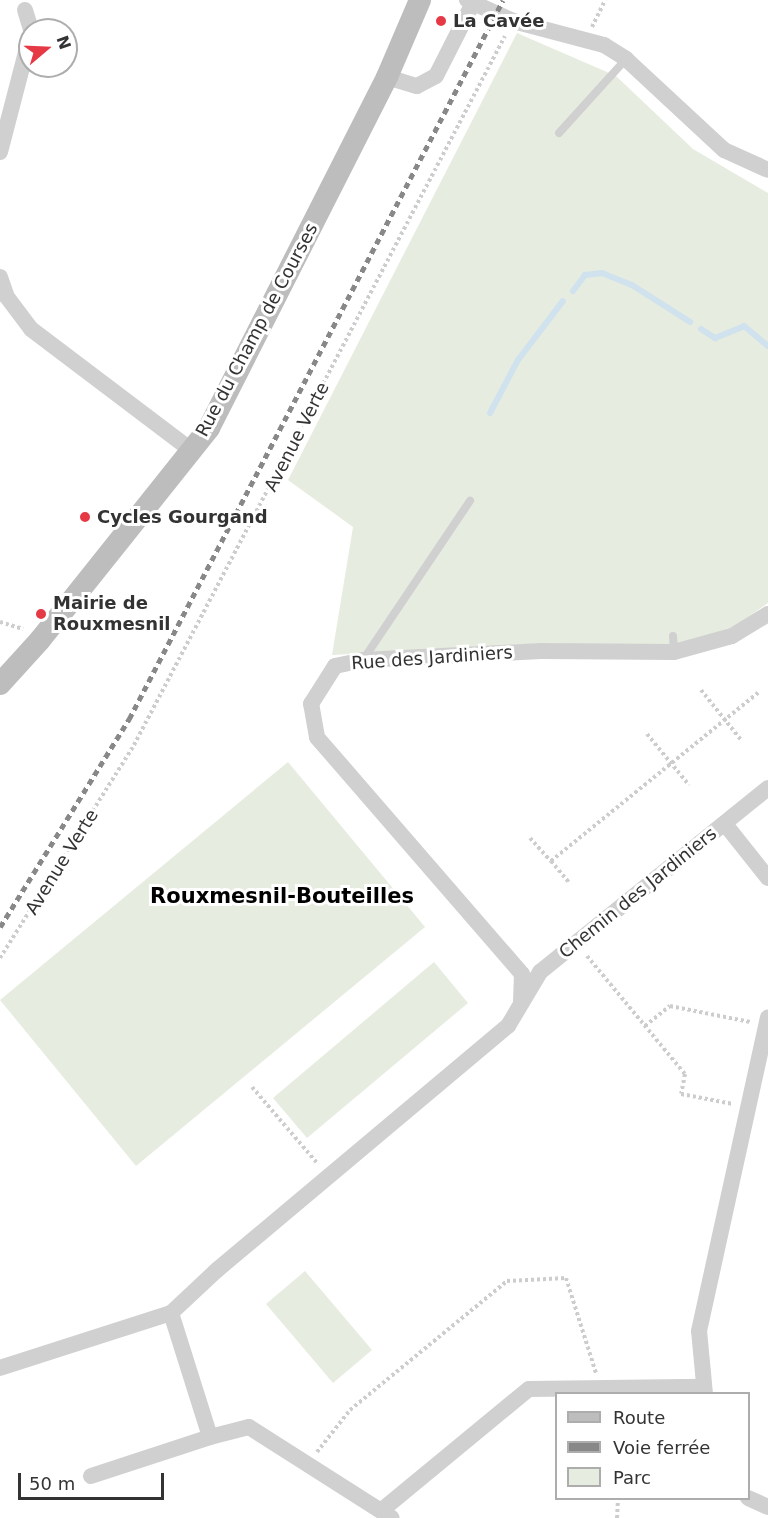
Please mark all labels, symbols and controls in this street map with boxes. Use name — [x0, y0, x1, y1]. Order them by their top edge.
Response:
place label: La Cavée — [453, 10, 544, 32]
marker: La Cavée — [434, 14, 448, 28]
north arrow — [18, 18, 78, 78]
text: N — [52, 33, 75, 52]
street label: Rue du Champ de Courses — [191, 220, 323, 440]
street label: Avenue Verte — [260, 379, 334, 495]
place label: Cycles Gourgand — [97, 506, 268, 528]
marker: Cycles Gourgand — [78, 510, 92, 524]
place label: Mairie de Rouxmesnil — [53, 593, 170, 636]
marker: Mairie de Rouxmesnil — [34, 607, 48, 621]
street label: Rue des Jardiniers — [351, 642, 513, 674]
street label: Avenue Verte — [21, 805, 103, 919]
street label: Chemin des Jardiniers — [555, 823, 721, 963]
district label: Rouxmesnil-Bouteilles — [150, 883, 414, 909]
legend — [555, 1392, 750, 1500]
text: Route — [613, 1407, 665, 1428]
text: Voie ferrée — [613, 1437, 710, 1458]
scale bar — [21, 1461, 166, 1499]
text: Parc — [613, 1467, 651, 1488]
text: 50 m — [29, 1473, 75, 1494]

